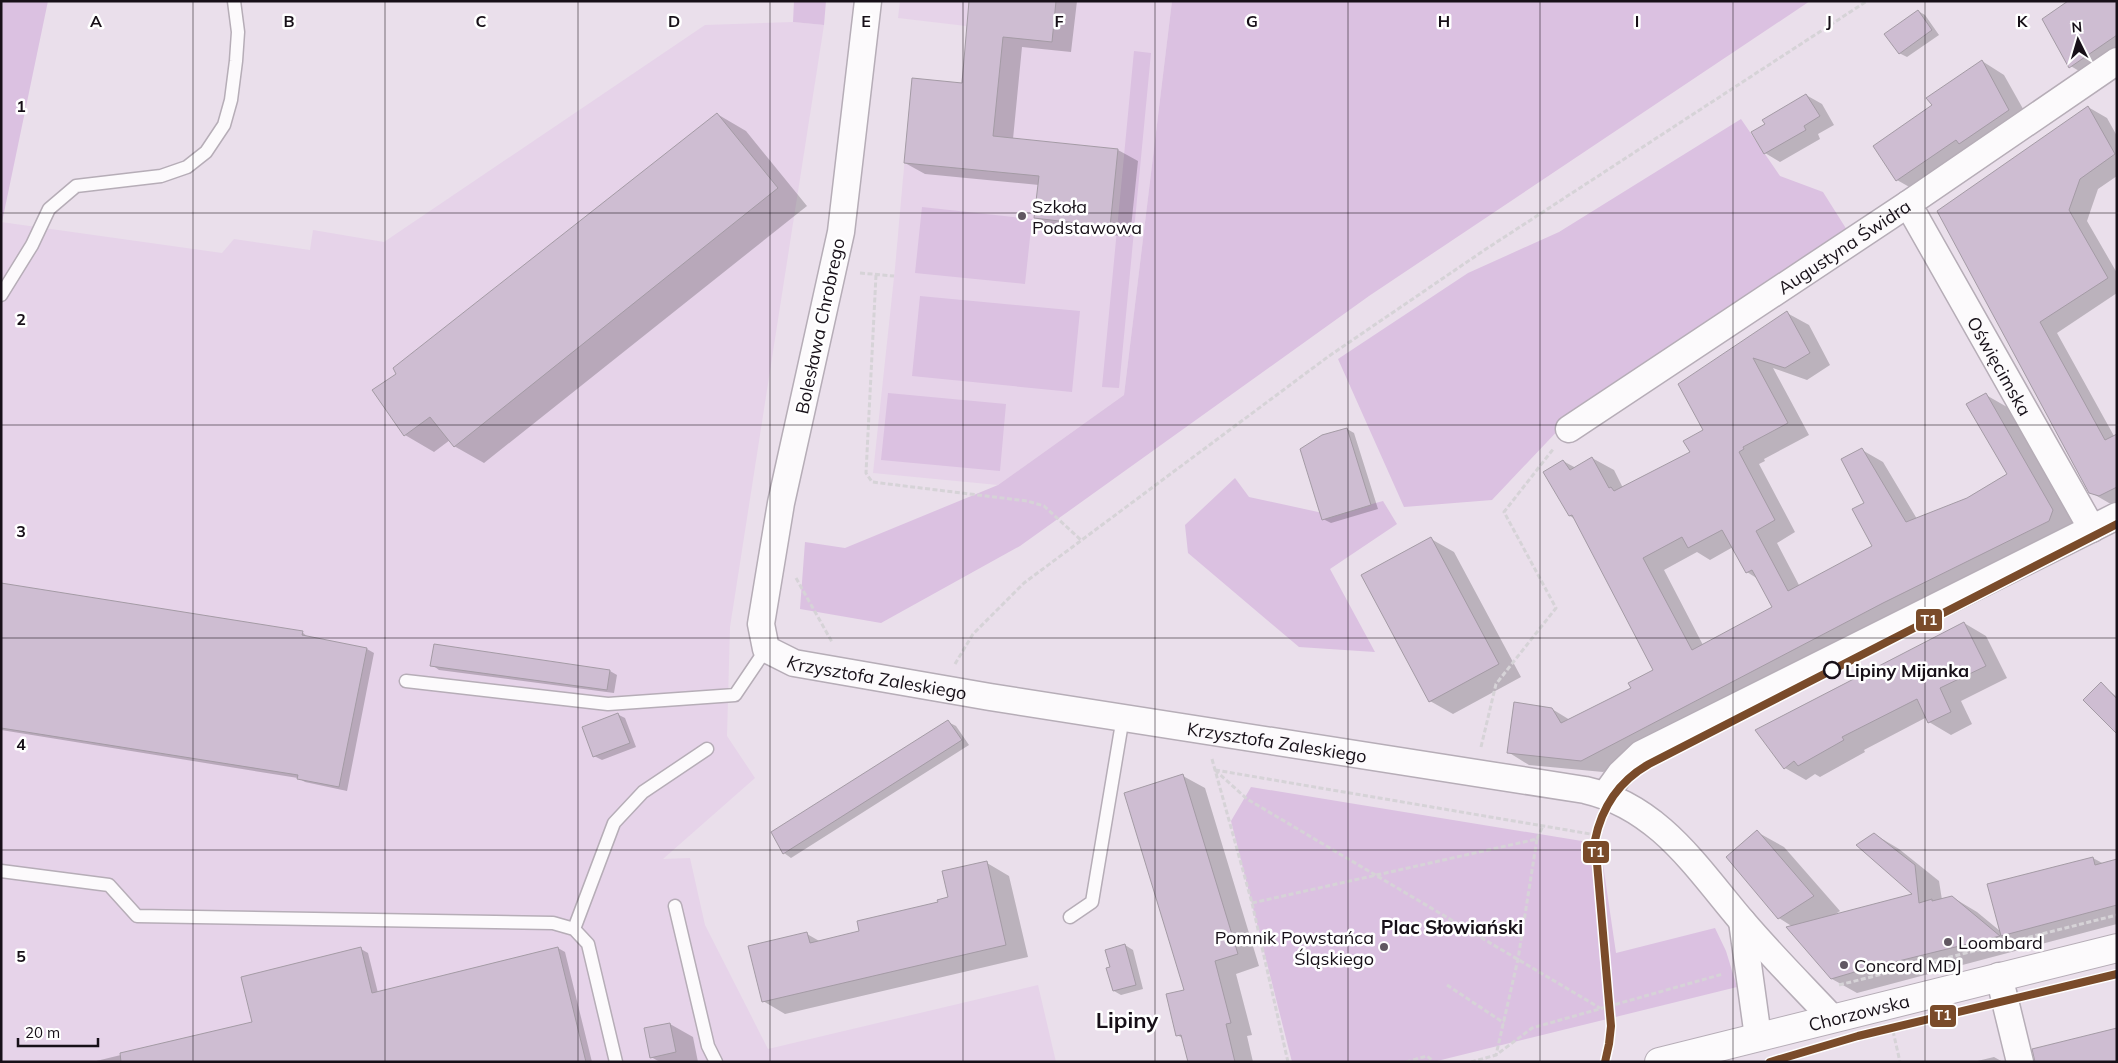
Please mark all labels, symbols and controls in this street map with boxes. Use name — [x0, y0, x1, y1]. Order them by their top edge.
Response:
text: A — [90, 11, 102, 31]
text: B — [283, 11, 295, 31]
text: C — [476, 11, 487, 31]
text: D — [668, 11, 680, 31]
text: E — [861, 11, 871, 31]
text: F — [1054, 11, 1064, 31]
text: G — [1246, 11, 1258, 31]
text: H — [1438, 11, 1450, 31]
text: I — [1635, 11, 1639, 31]
text: J — [1826, 11, 1832, 31]
text: K — [2017, 11, 2029, 31]
north arrow — [2053, 15, 2103, 65]
text: N — [2071, 18, 2083, 36]
text: 1 — [16, 96, 26, 116]
street label: Augustyna Świdra — [1773, 194, 1915, 299]
place label: Szkoła Podstawowa — [1032, 195, 1142, 239]
marker: Szkoła Podstawowa — [1016, 210, 1028, 222]
street label: Bolesława Chrobrego — [790, 236, 850, 416]
text: 2 — [16, 309, 26, 329]
street label: Oświęcimska — [1962, 312, 2037, 420]
text: 3 — [16, 521, 26, 541]
line badge: T1 — [1915, 608, 1943, 632]
text: T1 — [1920, 611, 1938, 629]
street label: Krzysztofa Zaleskiego — [783, 650, 969, 704]
place label: Lipiny Mijanka — [1845, 659, 1969, 682]
marker: Lipiny Mijanka — [1823, 661, 1841, 679]
street label: Krzysztofa Zaleskiego — [1185, 716, 1369, 767]
text: 4 — [16, 734, 26, 754]
line badge: T1 — [1582, 840, 1610, 864]
text: T1 — [1587, 843, 1605, 861]
district label: Plac Słowiański — [1381, 915, 1523, 939]
place label: Pomnik Powstańca Śląskiego — [1215, 926, 1374, 970]
place label: Loombard — [1958, 931, 2043, 954]
marker: Loombard — [1942, 936, 1954, 948]
marker: Pomnik Powstańca Śląskiego — [1378, 941, 1390, 953]
text: 5 — [16, 946, 26, 966]
place label: Concord MDJ — [1854, 954, 1962, 977]
marker: Concord MDJ — [1838, 959, 1850, 971]
street label: Chorzowska — [1806, 989, 1912, 1036]
line badge: T1 — [1929, 1004, 1957, 1028]
district label: Lipiny — [1096, 1006, 1158, 1034]
text: T1 — [1934, 1006, 1952, 1024]
scale bar — [18, 1016, 98, 1048]
text: 20 m — [25, 1023, 60, 1042]

